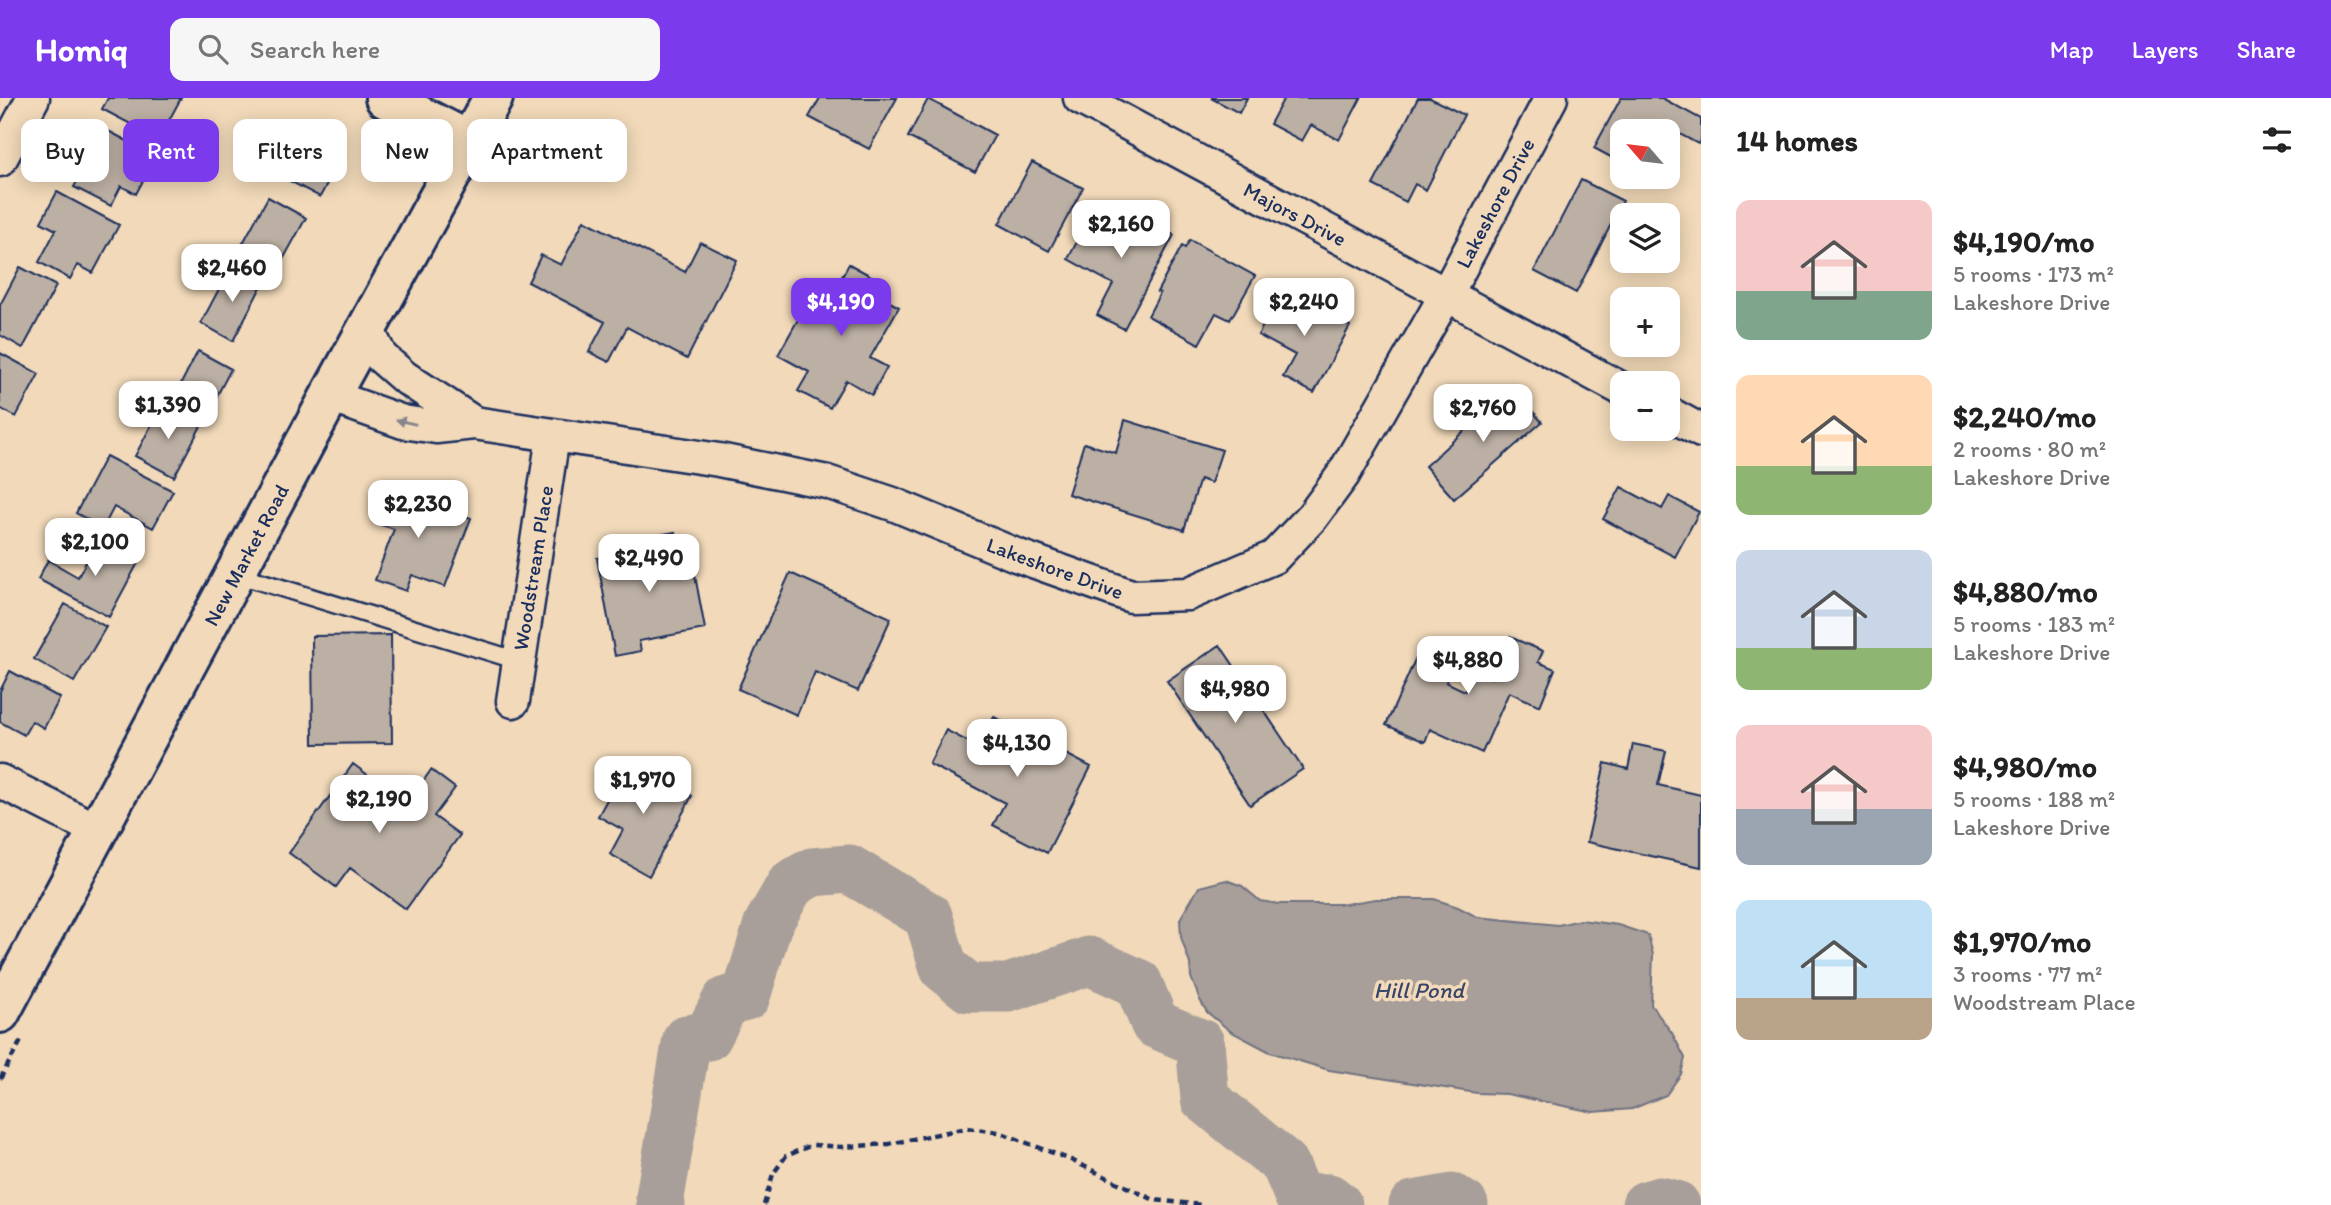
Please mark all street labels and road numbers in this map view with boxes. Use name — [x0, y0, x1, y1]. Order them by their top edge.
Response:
street label: Lakeshore Drive — [1450, 134, 1540, 272]
street label: Majors Drive — [1239, 177, 1351, 251]
street label: New Market Road — [198, 480, 294, 630]
street label: Woodstream Place — [508, 484, 558, 652]
street label: Lakeshore Drive — [983, 532, 1127, 604]

